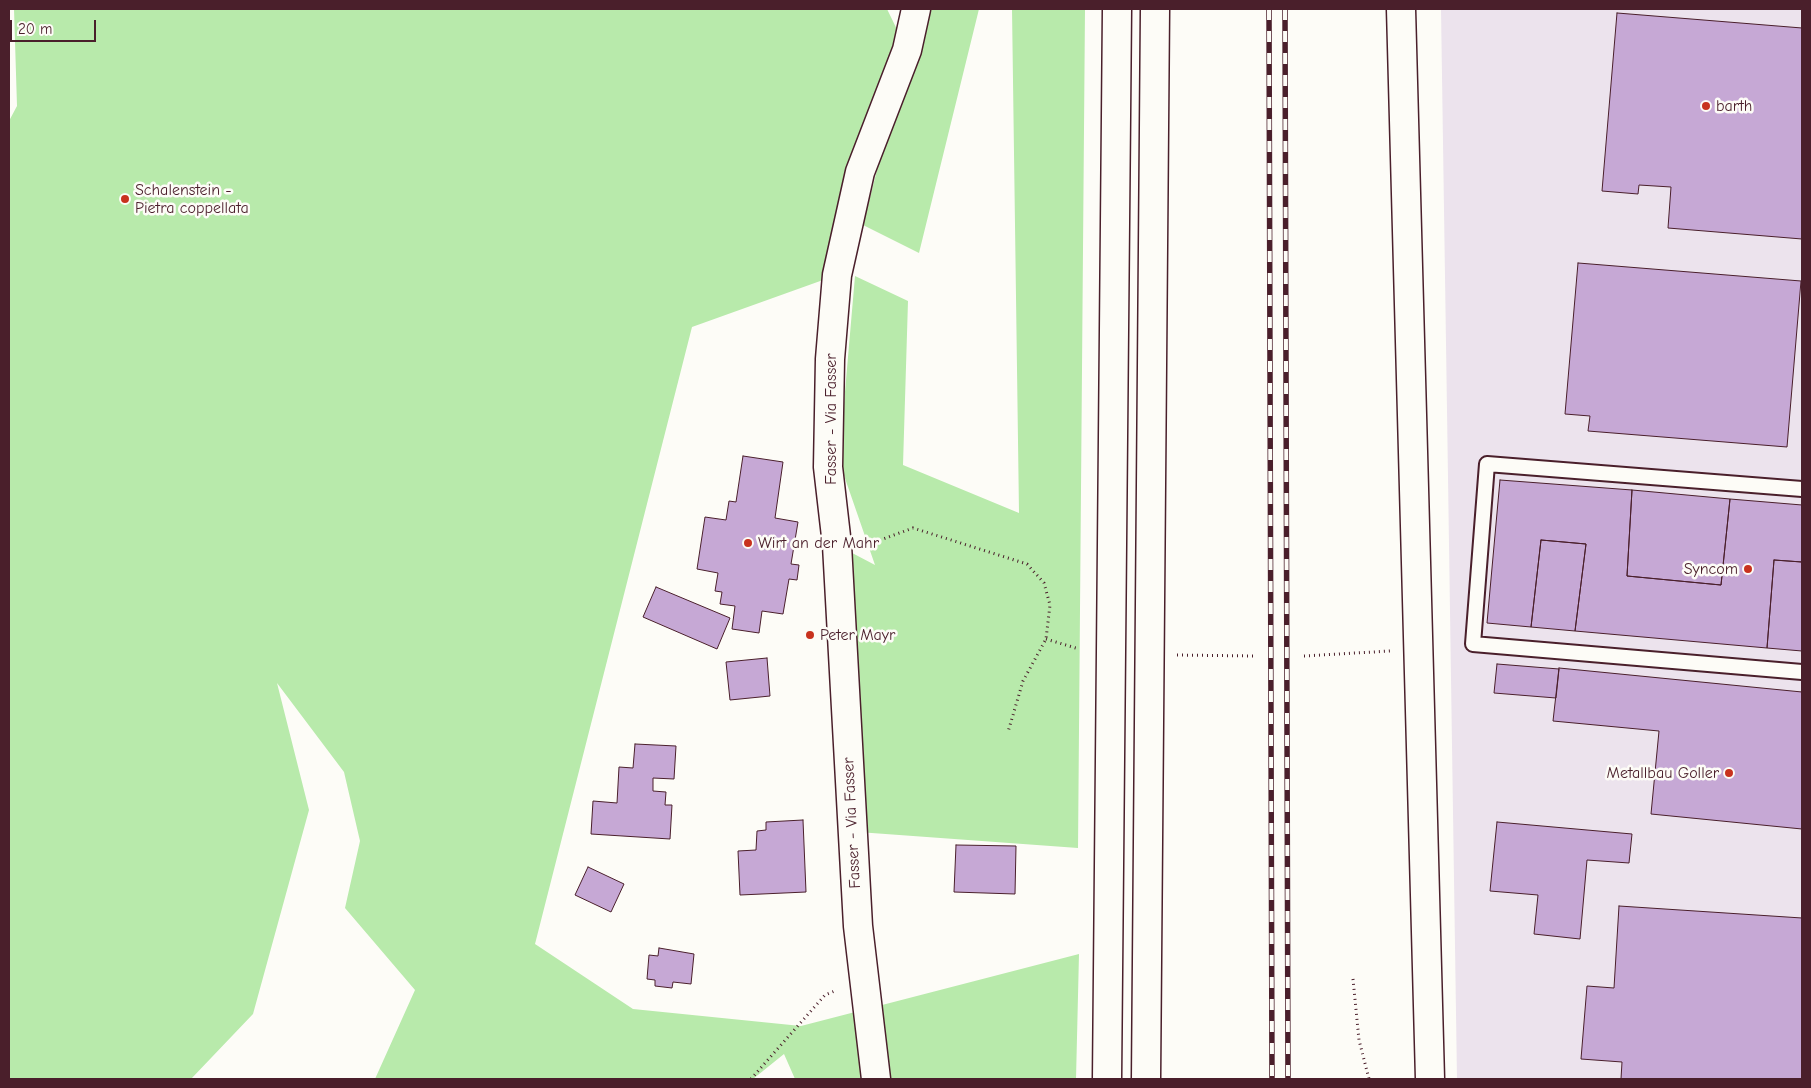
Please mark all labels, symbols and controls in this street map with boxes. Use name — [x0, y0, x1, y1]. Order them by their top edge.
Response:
scale bar — [12, 10, 99, 42]
text: 20 m — [18, 20, 52, 38]
place label: barth — [1716, 96, 1752, 116]
marker: barth — [1700, 100, 1712, 112]
place label: Schalenstein - Pietra coppellata — [135, 180, 249, 218]
marker: Schalenstein - Pietra coppellata — [119, 193, 131, 205]
street label: Fasser - Via Fasser — [821, 353, 841, 485]
place label: Wirt an der Mahr — [758, 533, 879, 553]
marker: Wirt an der Mahr — [742, 537, 754, 549]
place label: Syncom — [1684, 559, 1738, 579]
marker: Syncom — [1742, 563, 1754, 575]
place label: Peter Mayr — [820, 625, 895, 645]
marker: Peter Mayr — [804, 629, 816, 641]
street label: Fasser - Via Fasser — [839, 757, 865, 889]
place label: Metallbau Goller — [1607, 763, 1719, 783]
marker: Metallbau Goller — [1723, 767, 1735, 779]

